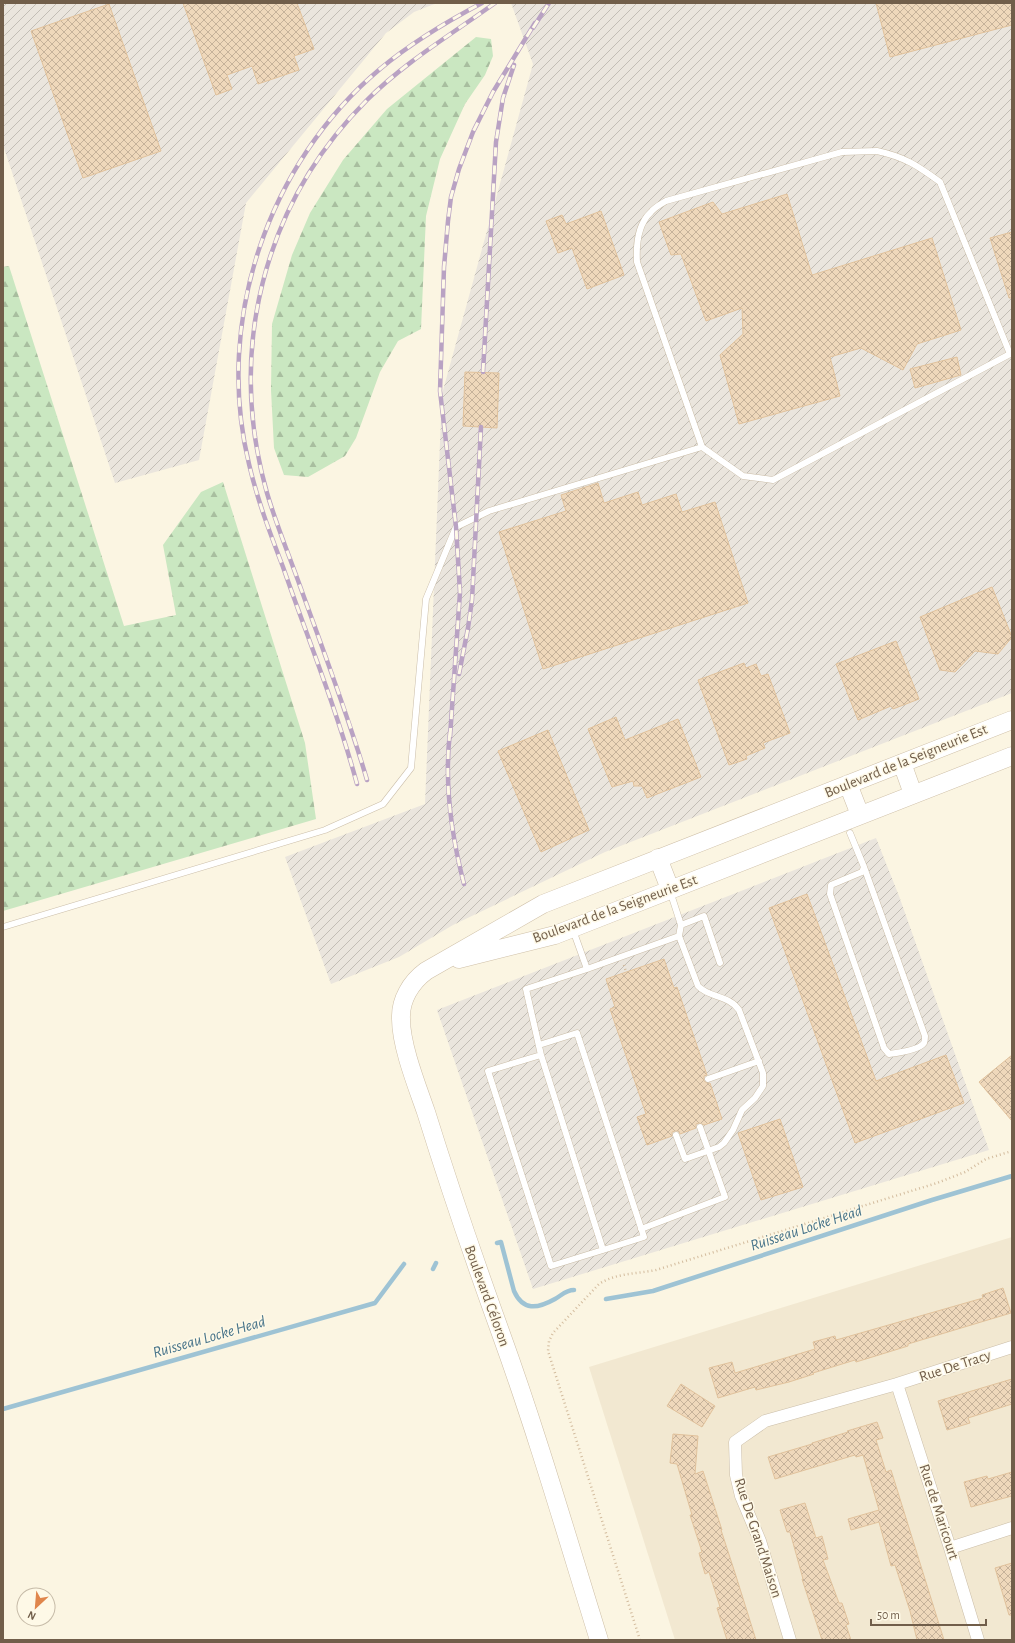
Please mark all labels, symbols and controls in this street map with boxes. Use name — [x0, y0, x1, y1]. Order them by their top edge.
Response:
street label: Boulevard de la Seigneurie Est — [823, 721, 990, 801]
street label: Boulevard de la Seigneurie Est — [531, 872, 700, 946]
water label: Ruisseau Locke Head — [748, 1202, 864, 1254]
street label: Boulevard Céloron — [462, 1243, 512, 1349]
water label: Ruisseau Locke Head — [151, 1313, 267, 1361]
street label: Rue De Tracy — [917, 1347, 993, 1385]
street label: Rue de Maricourt — [917, 1462, 962, 1562]
street label: Rue De Grand'Maison — [732, 1476, 784, 1600]
north arrow — [16, 1587, 56, 1627]
scale bar — [871, 1601, 986, 1627]
text: N — [26, 1609, 38, 1622]
text: 50 m — [877, 1609, 900, 1621]

